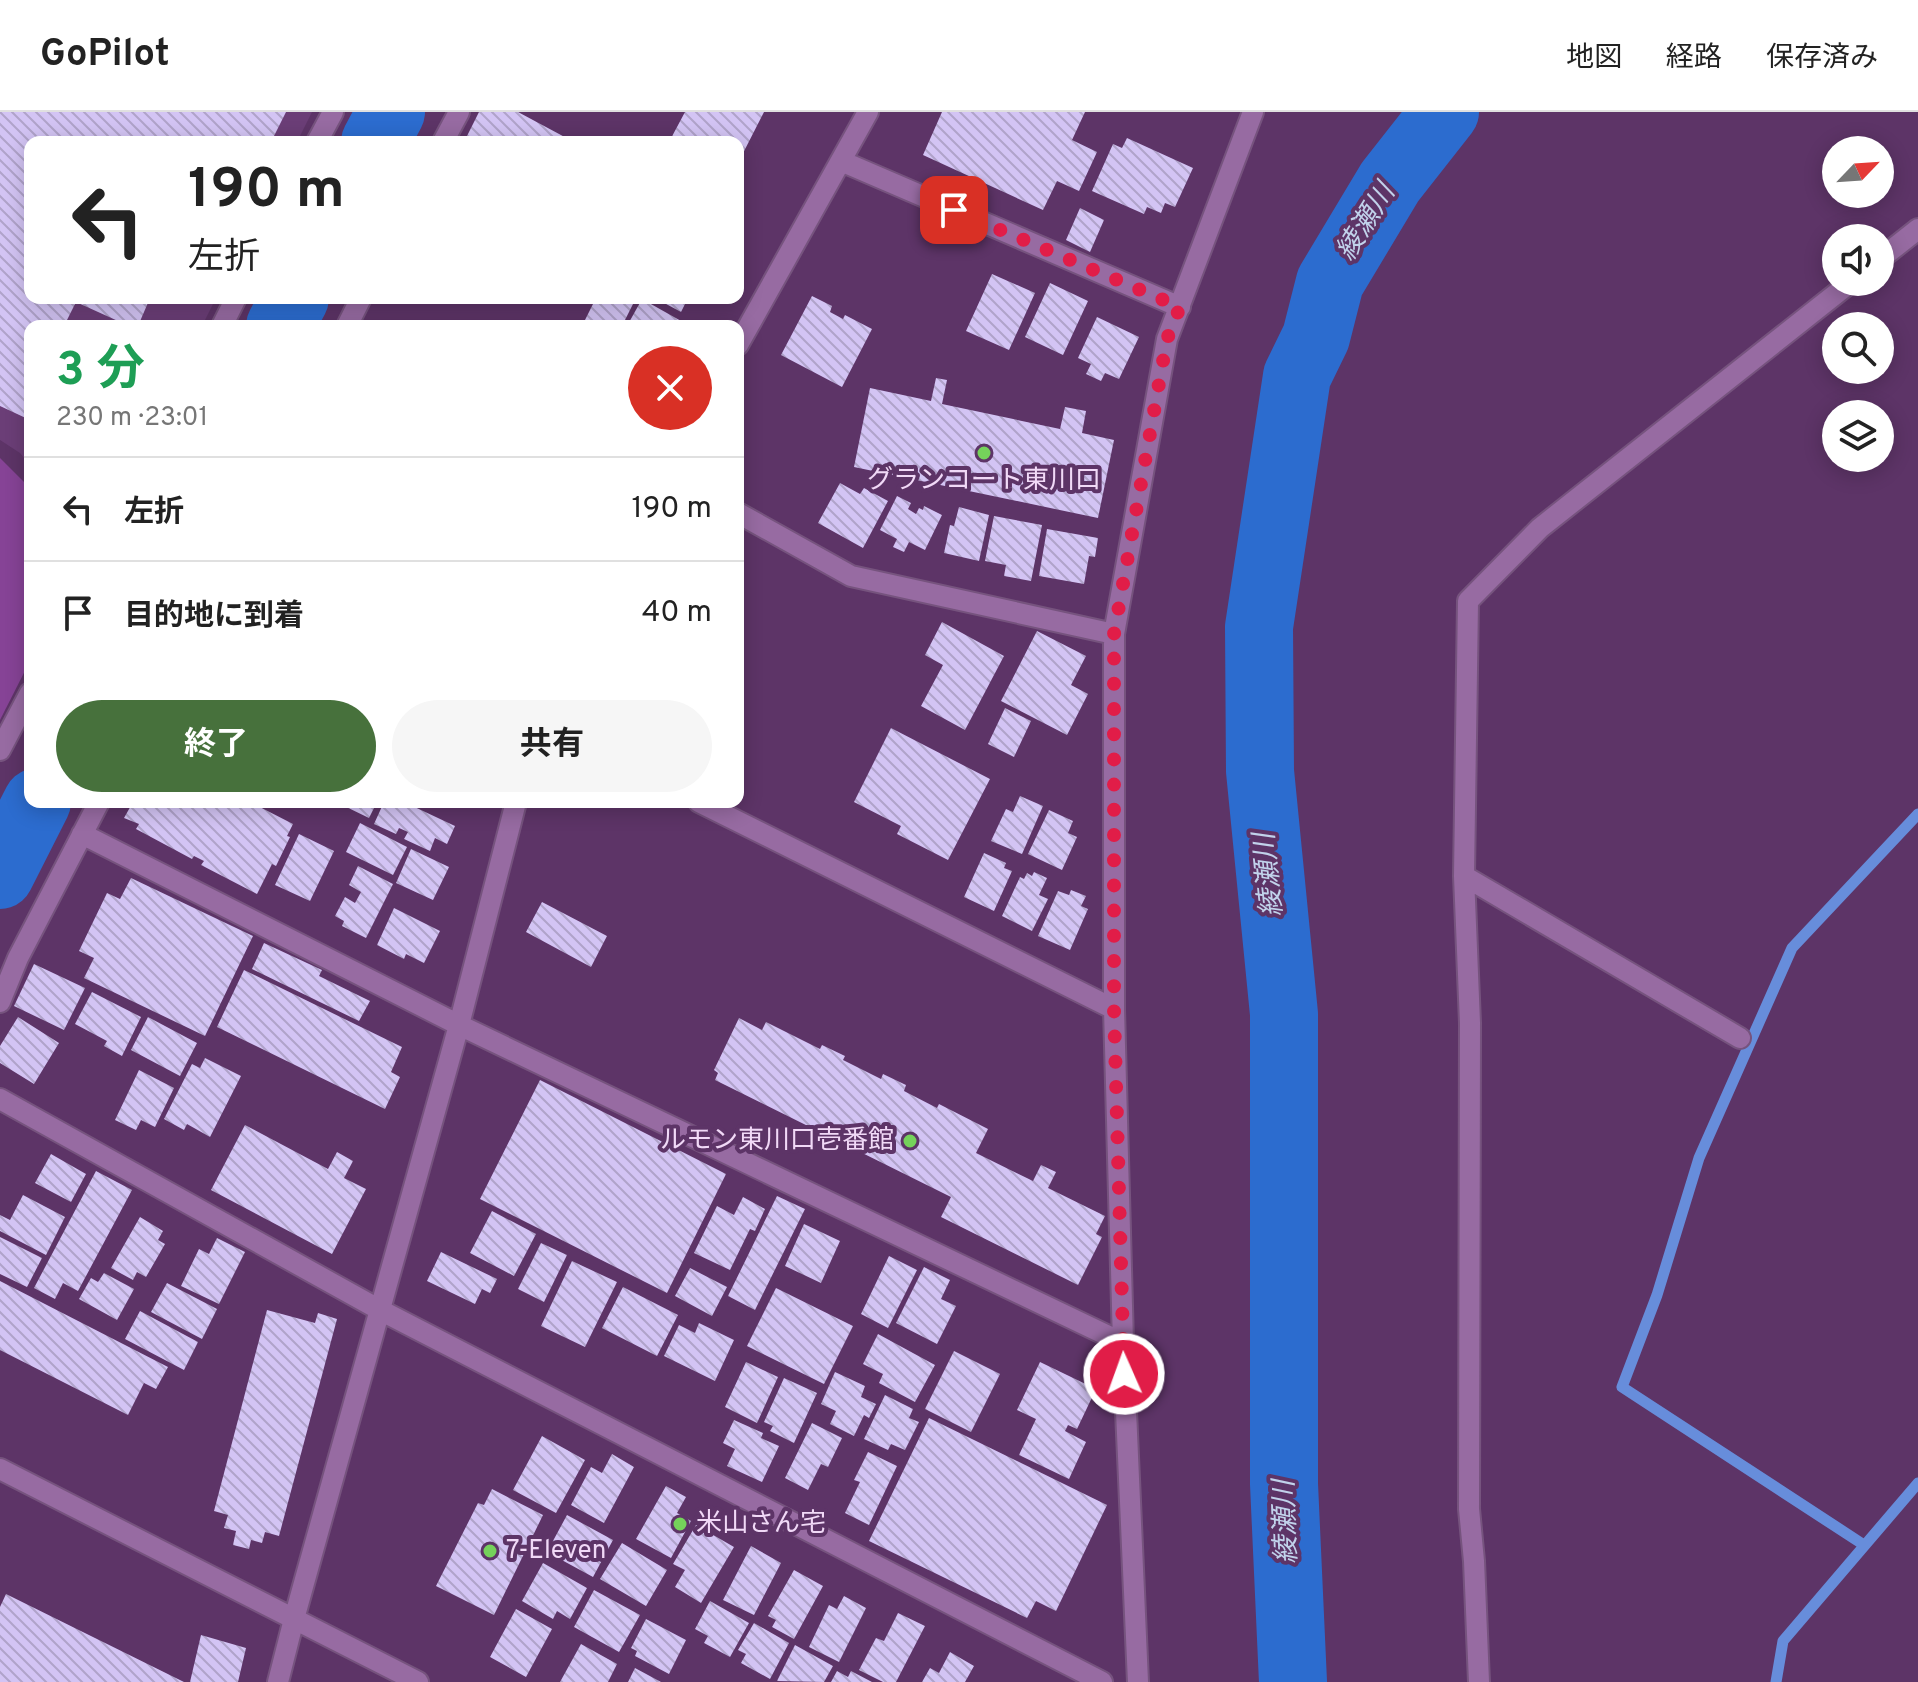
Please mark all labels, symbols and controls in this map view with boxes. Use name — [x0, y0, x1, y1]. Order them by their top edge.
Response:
text: GoPilot — [40, 31, 170, 80]
text: 地図 — [1566, 41, 1622, 77]
text: 経路 — [1666, 41, 1722, 77]
text: 保存済み — [1766, 41, 1878, 77]
north arrow — [1822, 136, 1894, 208]
map controls — [1822, 136, 1894, 472]
text: 190 m — [188, 157, 345, 227]
icon: left — [56, 168, 160, 272]
water label: 綾瀬川 — [1329, 175, 1406, 268]
pin — [920, 176, 988, 244]
icon: arrive — [932, 188, 976, 232]
button: sound — [1822, 224, 1894, 296]
text: 左折 — [188, 236, 260, 282]
button: search — [1822, 312, 1894, 384]
text: 3 分 — [56, 342, 145, 402]
button: close — [628, 346, 712, 430]
button: layers — [1822, 400, 1894, 472]
text: 230 m · 23:01 — [56, 402, 208, 435]
marker: グランコート東川口 — [975, 444, 993, 462]
place label: グランコート東川口 — [867, 465, 1101, 498]
icon: left — [56, 487, 100, 531]
text: 190 m — [631, 491, 712, 528]
text: 左折 — [124, 495, 184, 532]
icon: arrive — [56, 591, 100, 635]
text: 40 m — [642, 595, 712, 632]
text: 目的地に到着 — [124, 599, 304, 636]
button: 終了 — [56, 700, 376, 792]
button: 共有 — [392, 700, 712, 792]
water label: 綾瀬川 — [1247, 828, 1292, 919]
place label: ルモン東川口壱番館 — [660, 1125, 894, 1158]
marker: ルモン東川口壱番館 — [901, 1132, 919, 1150]
position arrow — [1082, 1332, 1166, 1416]
water label: 綾瀬川 — [1267, 1476, 1306, 1565]
place label: 米山さん宅 — [696, 1508, 826, 1541]
marker: 米山さん宅 — [671, 1515, 689, 1533]
place label: 7-Eleven — [506, 1535, 606, 1568]
marker: 7-Eleven — [481, 1542, 499, 1560]

